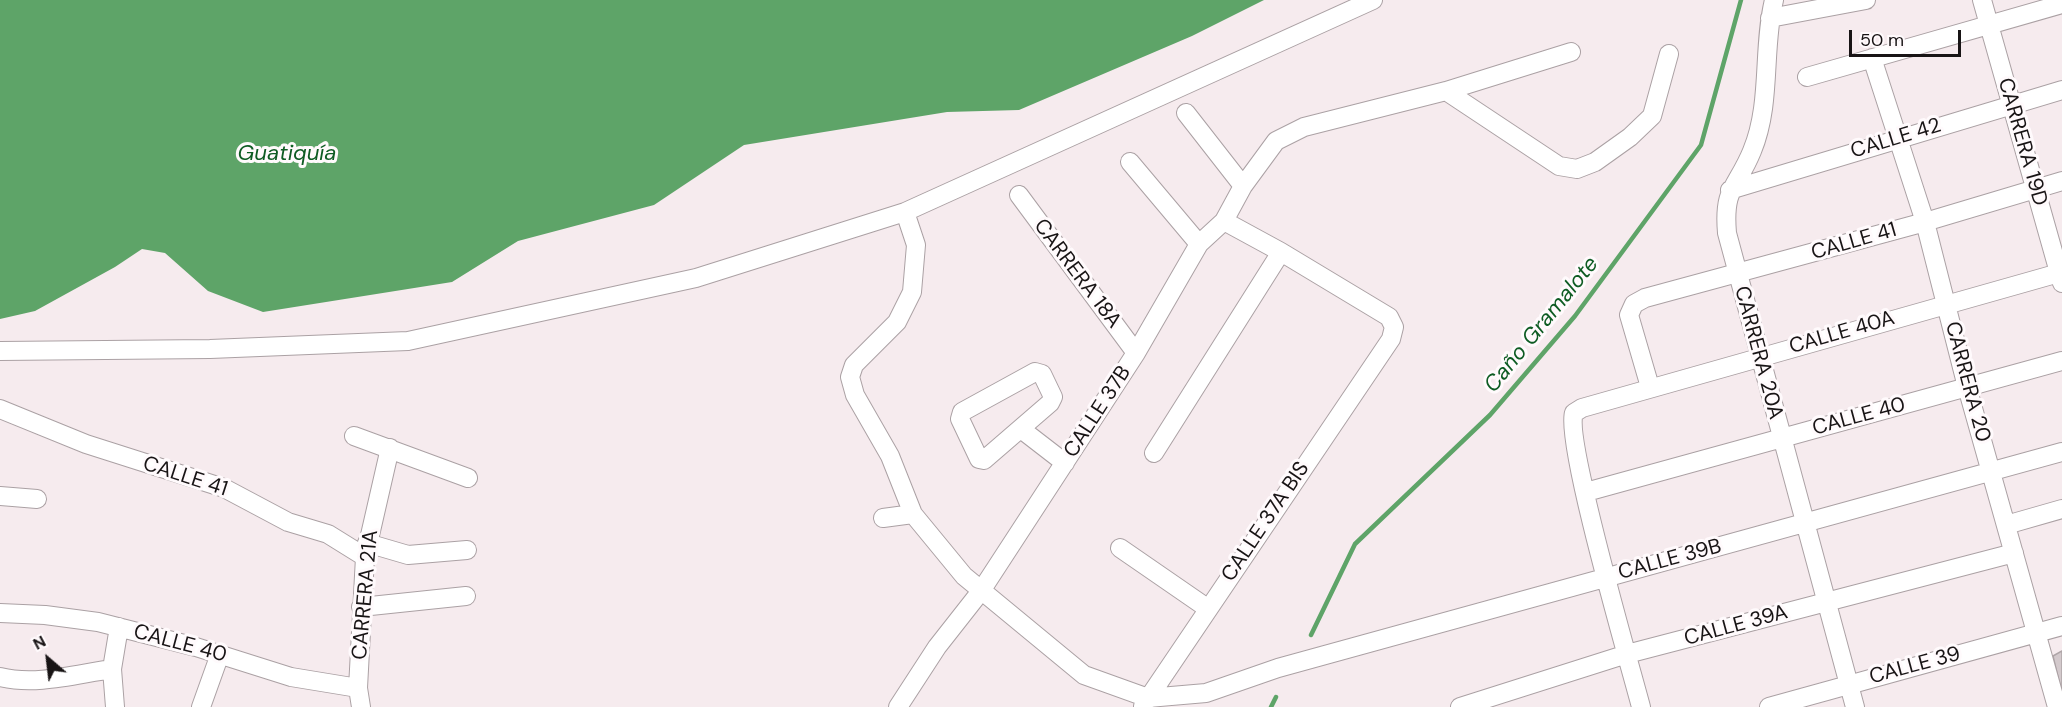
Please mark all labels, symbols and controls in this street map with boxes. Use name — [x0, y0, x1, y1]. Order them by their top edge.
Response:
scale bar — [1852, 18, 1964, 56]
text: 50 m — [1860, 28, 1904, 52]
street label: CARRERA 19D — [1992, 75, 2052, 209]
street label: CALLE 42 — [1848, 113, 1944, 165]
water label: Guatiquía — [238, 141, 336, 167]
street label: CARRERA 18A — [1028, 214, 1126, 334]
street label: CALLE 41 — [1808, 218, 1900, 266]
water label: Caño Gramalote — [1479, 252, 1605, 398]
street label: CARRERA 20A — [1728, 284, 1788, 422]
street label: CALLE 40A — [1786, 306, 1898, 360]
street label: CARRERA 20 — [1939, 319, 1995, 445]
street label: CALLE 37B — [1059, 361, 1137, 463]
street label: CALLE 40 — [1810, 392, 1908, 442]
street label: CALLE 41 — [139, 451, 231, 503]
street label: CALLE 37A BIS — [1217, 457, 1315, 587]
street label: CARRERA 21A — [348, 529, 384, 661]
street label: CALLE 39B — [1616, 534, 1724, 586]
street label: CALLE 39A — [1681, 600, 1791, 652]
street label: CALLE 40 — [131, 619, 229, 669]
north arrow — [18, 629, 78, 689]
text: N — [29, 631, 49, 655]
street label: CALLE 39 — [1867, 642, 1963, 690]

